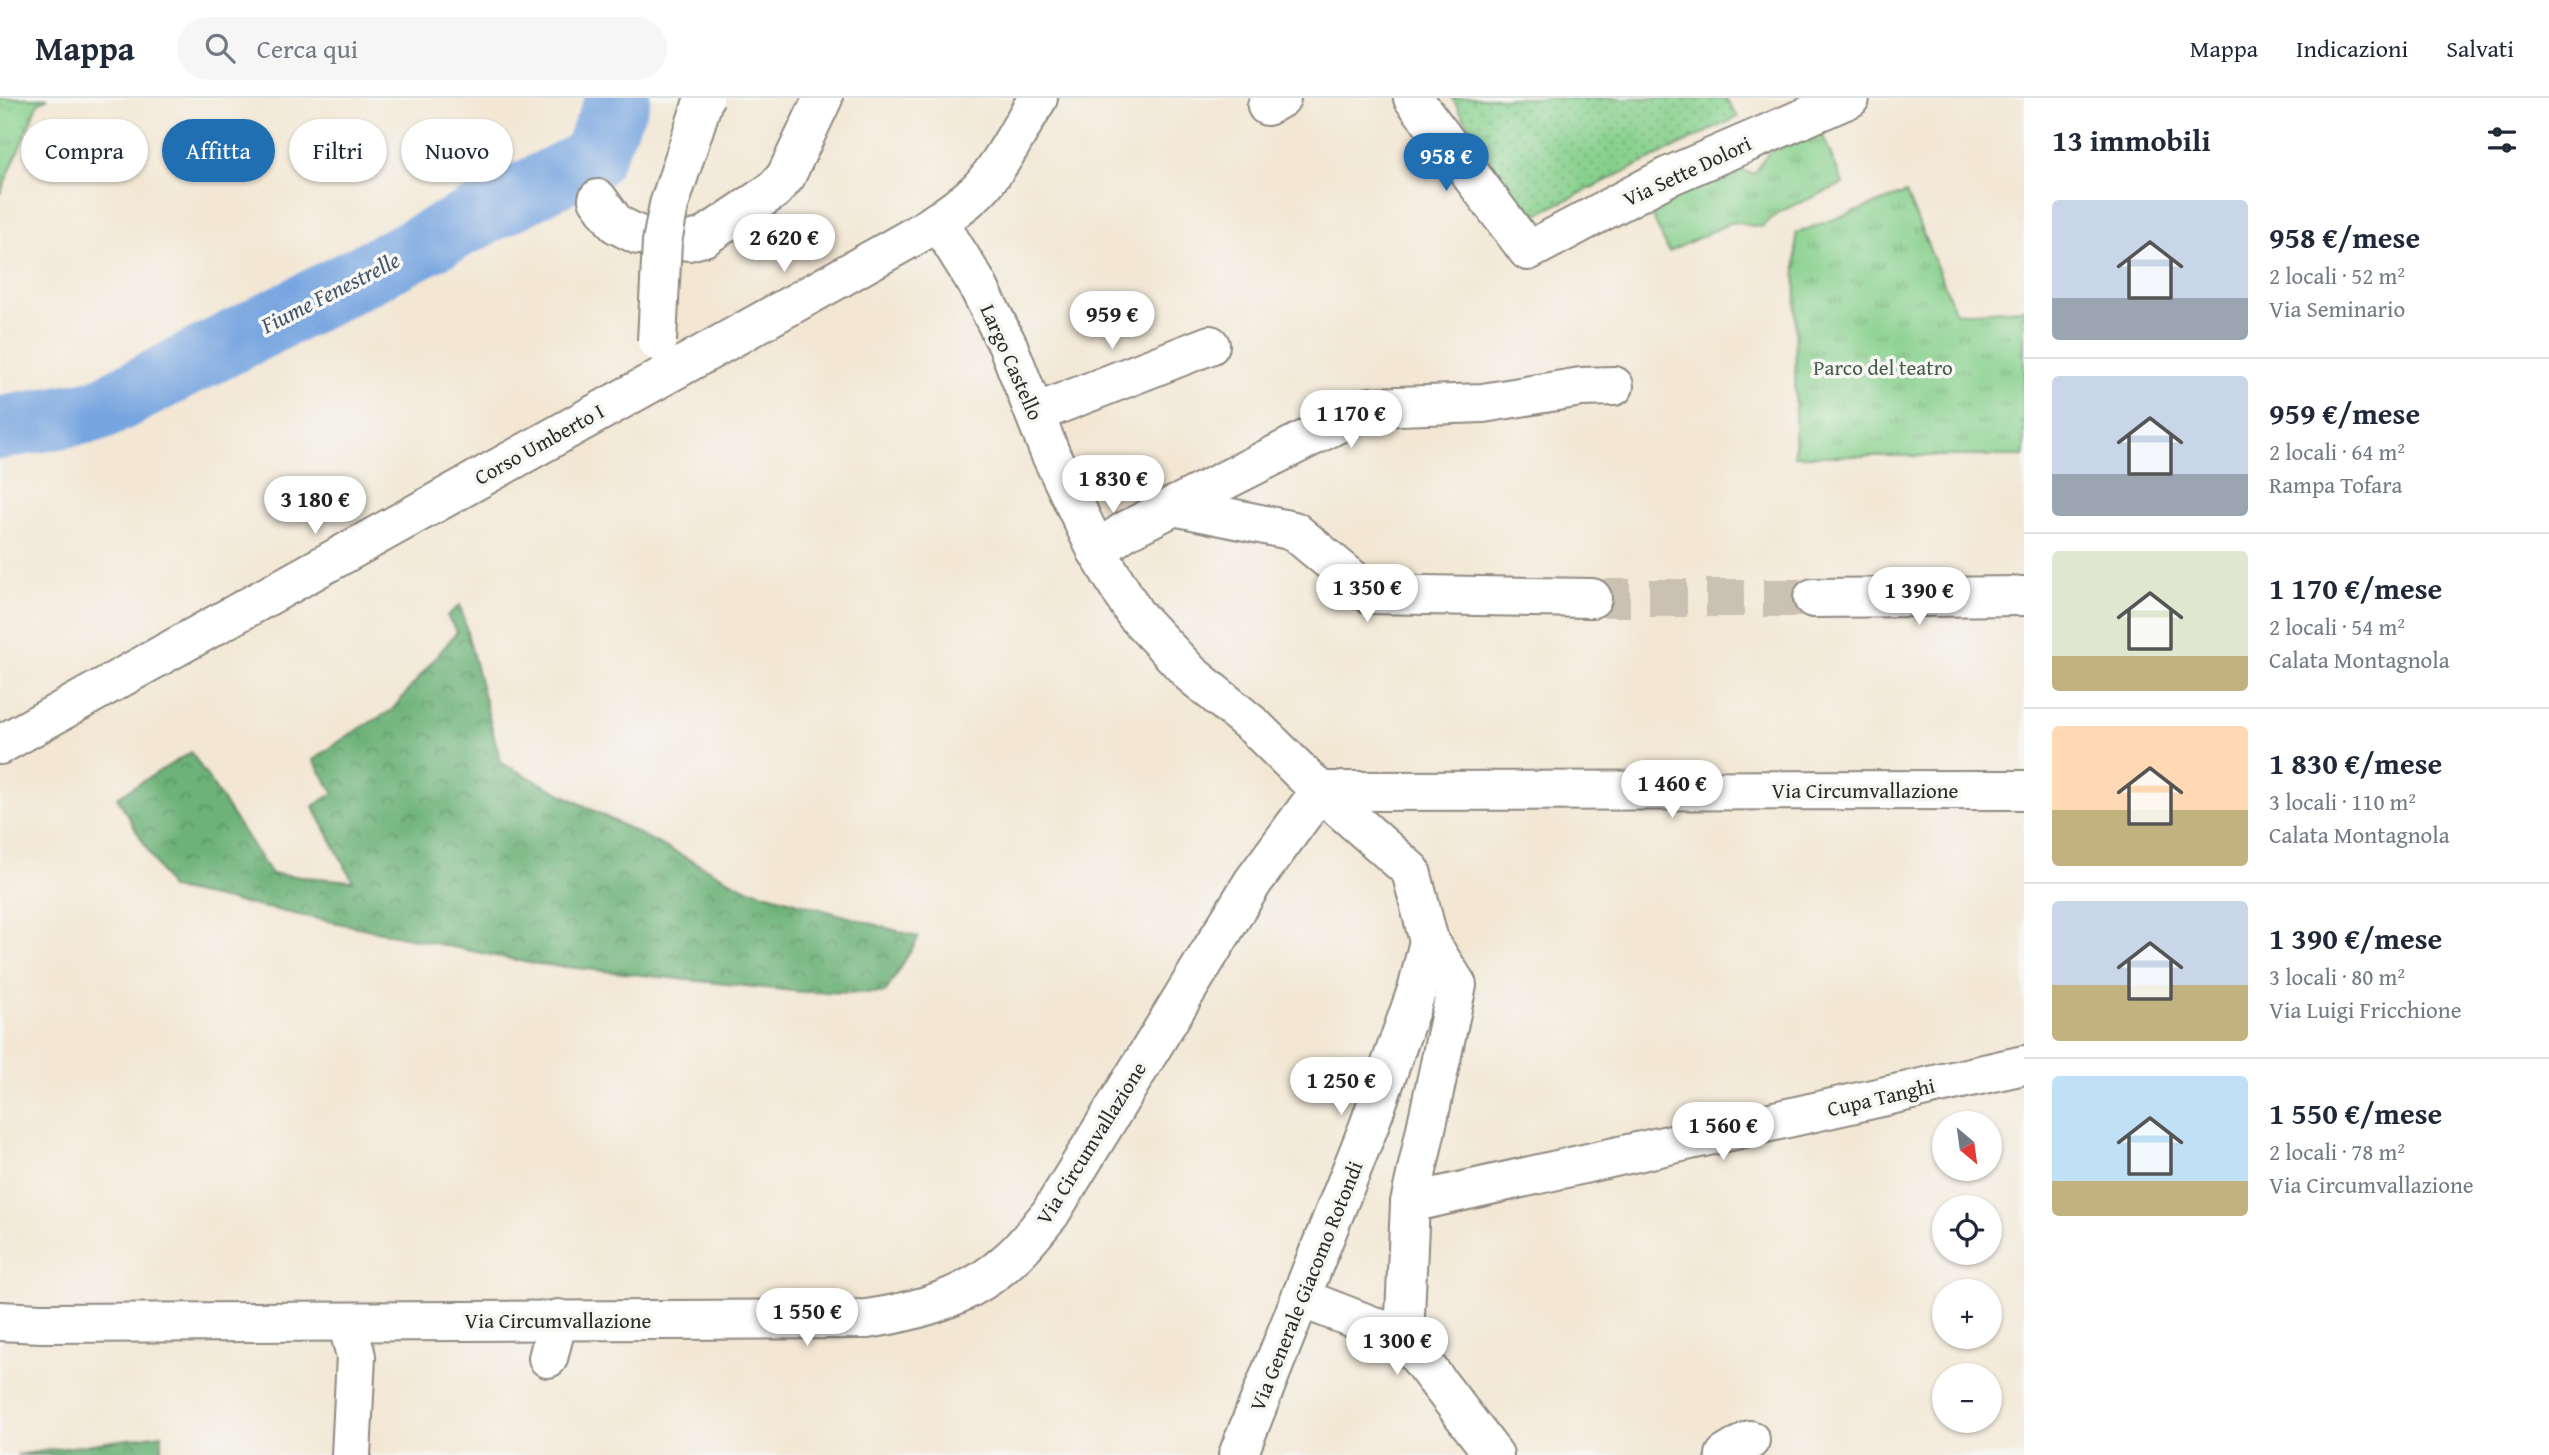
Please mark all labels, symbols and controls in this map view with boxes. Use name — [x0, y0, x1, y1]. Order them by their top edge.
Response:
search box — [177, 17, 667, 80]
text: Mappa — [35, 24, 135, 72]
icon: search — [201, 29, 239, 67]
text: Cerca qui — [257, 29, 358, 68]
text: Mappa — [2190, 31, 2258, 66]
text: Indicazioni — [2296, 31, 2408, 66]
text: Salvati — [2446, 31, 2514, 66]
text: 13 immobili — [2052, 118, 2211, 162]
chip: Compra — [21, 119, 148, 182]
chip: Affitta — [162, 119, 275, 182]
chip: Filtri — [289, 119, 387, 182]
chip: Nuovo — [401, 119, 513, 182]
icon: filters — [2483, 121, 2521, 159]
street label: Via Sette Dolori — [1618, 128, 1756, 214]
pin: 958 € — [1397, 134, 1495, 193]
text: 958 € — [1420, 139, 1472, 172]
pin: 2 620 € — [719, 214, 849, 274]
text: 958 €/mese — [2269, 215, 2420, 259]
text: 2 620 € — [749, 220, 819, 253]
icon: home — [2108, 228, 2192, 312]
water label: Fiume Fenestrelle — [254, 243, 405, 342]
text: 2 locali · 52 m² — [2269, 259, 2405, 292]
pin: 959 € — [1063, 292, 1161, 351]
text: Via Seminario — [2269, 292, 2405, 325]
text: 959 € — [1086, 297, 1138, 330]
street label: Largo Castello — [973, 299, 1051, 425]
park label: Parco del teatro — [1813, 352, 1953, 383]
pin: 1 170 € — [1286, 390, 1416, 450]
text: 959 €/mese — [2269, 391, 2420, 435]
street label: Corso Umberto I — [468, 396, 610, 492]
text: 1 170 € — [1316, 396, 1386, 429]
icon: home — [2108, 404, 2192, 488]
text: 2 locali · 64 m² — [2269, 435, 2405, 468]
pin: 1 830 € — [1048, 456, 1178, 515]
text: 1 830 € — [1078, 461, 1148, 494]
text: Rampa Tofara — [2269, 468, 2402, 501]
pin: 3 180 € — [250, 476, 380, 536]
text: 3 180 € — [280, 482, 350, 515]
pin: 1 350 € — [1302, 564, 1432, 624]
text: 1 170 €/mese — [2269, 566, 2442, 610]
pin: 1 390 € — [1854, 568, 1984, 627]
text: 1 350 € — [1332, 570, 1402, 603]
text: 1 390 € — [1884, 573, 1954, 606]
icon: home — [2108, 579, 2192, 663]
text: 2 locali · 54 m² — [2269, 610, 2405, 643]
text: Calata Montagnola — [2269, 643, 2450, 676]
text: 1 830 €/mese — [2269, 741, 2442, 785]
icon: home — [2108, 754, 2192, 838]
pin: 1 460 € — [1607, 760, 1737, 820]
text: 1 460 € — [1637, 766, 1707, 799]
street label: Via Circumvallazione — [1772, 775, 1959, 806]
text: 3 locali · 110 m² — [2269, 785, 2416, 818]
text: Calata Montagnola — [2269, 818, 2450, 851]
text: 1 390 €/mese — [2269, 916, 2442, 960]
icon: home — [2108, 929, 2192, 1013]
text: 3 locali · 80 m² — [2269, 960, 2405, 993]
text: Via Luigi Fricchione — [2269, 993, 2462, 1026]
street label: Via Circumvallazione — [1028, 1055, 1154, 1230]
pin: 1 250 € — [1276, 1058, 1406, 1117]
text: 1 250 € — [1306, 1063, 1376, 1096]
street label: Cupa Tanghi — [1824, 1070, 1938, 1124]
text: 1 550 €/mese — [2269, 1091, 2442, 1135]
pin: 1 560 € — [1658, 1102, 1788, 1162]
icon: home — [2108, 1104, 2192, 1188]
text: 1 560 € — [1688, 1108, 1758, 1141]
north arrow — [1932, 1111, 2002, 1181]
map controls — [1932, 1111, 2002, 1433]
text: 2 locali · 78 m² — [2269, 1135, 2405, 1168]
street label: Via Generale Giacomo Rotondi — [1242, 1156, 1370, 1416]
text: Via Circumvallazione — [2269, 1168, 2474, 1201]
button: locate — [1932, 1195, 2002, 1265]
button: + — [1932, 1279, 2002, 1349]
pin: 1 550 € — [742, 1288, 872, 1348]
text: 1 550 € — [772, 1294, 842, 1327]
street label: Via Circumvallazione — [465, 1305, 652, 1336]
pin: 1 300 € — [1332, 1318, 1462, 1377]
text: 1 300 € — [1362, 1323, 1432, 1356]
button: − — [1932, 1363, 2002, 1433]

